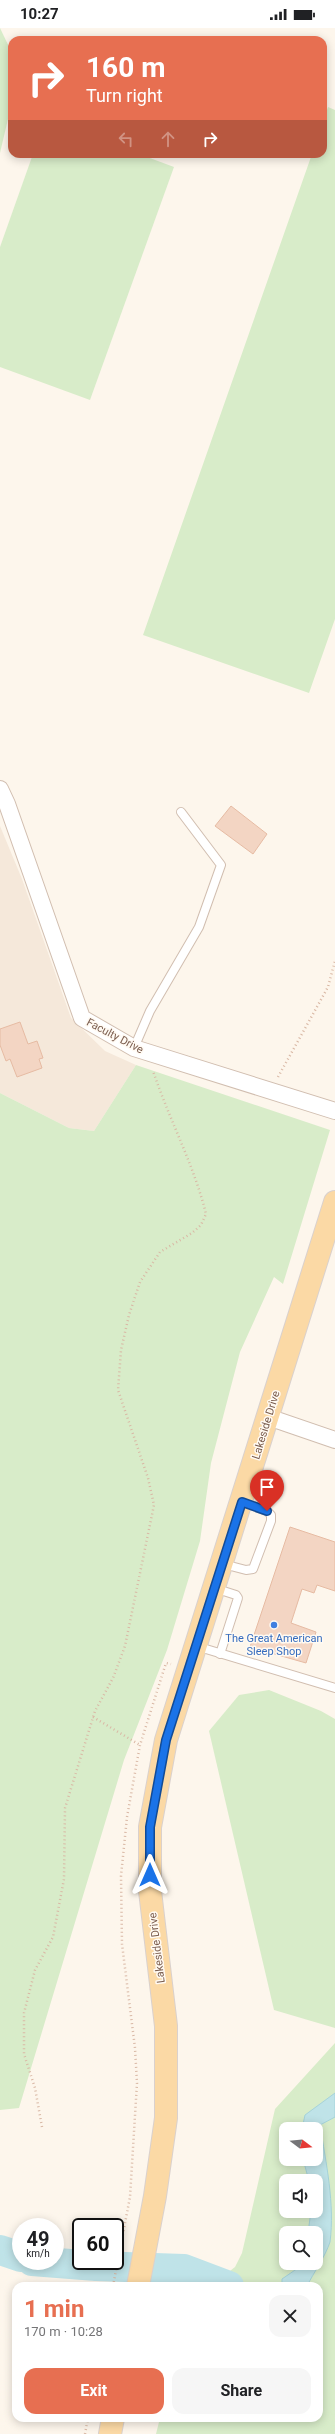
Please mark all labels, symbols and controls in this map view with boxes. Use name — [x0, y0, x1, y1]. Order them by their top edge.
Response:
text: 10:27 — [20, 5, 59, 23]
text: 160 m — [86, 51, 165, 84]
icon: right — [20, 52, 72, 104]
text: Turn right — [86, 85, 163, 106]
icon: left — [115, 128, 137, 150]
icon: ahead — [157, 128, 179, 150]
icon: right — [199, 128, 221, 150]
street label: Faculty Drive — [84, 1016, 146, 1057]
street label: Lakeside Drive — [249, 1389, 283, 1461]
pin — [250, 1470, 284, 1511]
icon: arrive — [256, 1476, 278, 1498]
marker: The Great American Sleep Shop — [269, 1620, 279, 1630]
place label: The Great American Sleep Shop — [225, 1632, 323, 1658]
position arrow — [129, 1854, 171, 1896]
street label: Lakeside Drive — [146, 1912, 168, 1984]
north arrow — [279, 2122, 323, 2166]
map controls — [279, 2122, 323, 2270]
button: sound — [279, 2174, 323, 2218]
speed limit sign: 60 — [72, 2218, 124, 2270]
button: search — [279, 2226, 323, 2270]
text: 49 — [27, 2227, 49, 2251]
text: km/h — [26, 2248, 50, 2259]
text: 1 min — [24, 2295, 84, 2323]
button: close — [269, 2295, 311, 2337]
text: 170 m · 10:28 — [24, 2324, 103, 2339]
button: Exit — [24, 2368, 164, 2414]
button: Share — [172, 2368, 311, 2414]

